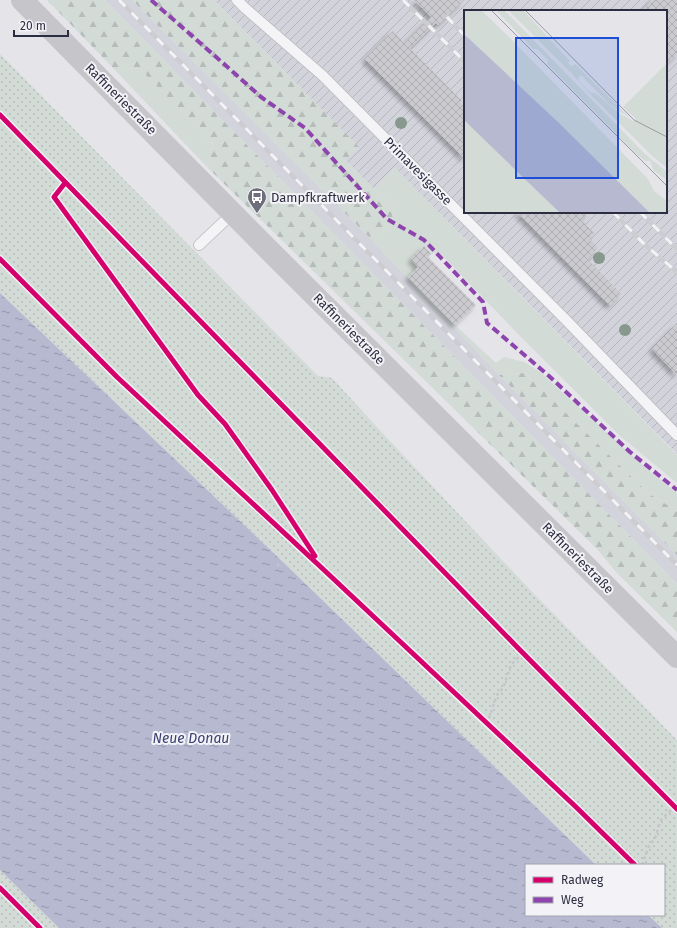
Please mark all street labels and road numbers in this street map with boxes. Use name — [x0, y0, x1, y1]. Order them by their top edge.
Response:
street label: Raffineriestraße — [82, 60, 160, 138]
street label: Primavesigasse — [381, 134, 455, 208]
street label: Raffineriestraße — [310, 290, 388, 368]
street label: Raffineriestraße — [539, 519, 617, 597]

